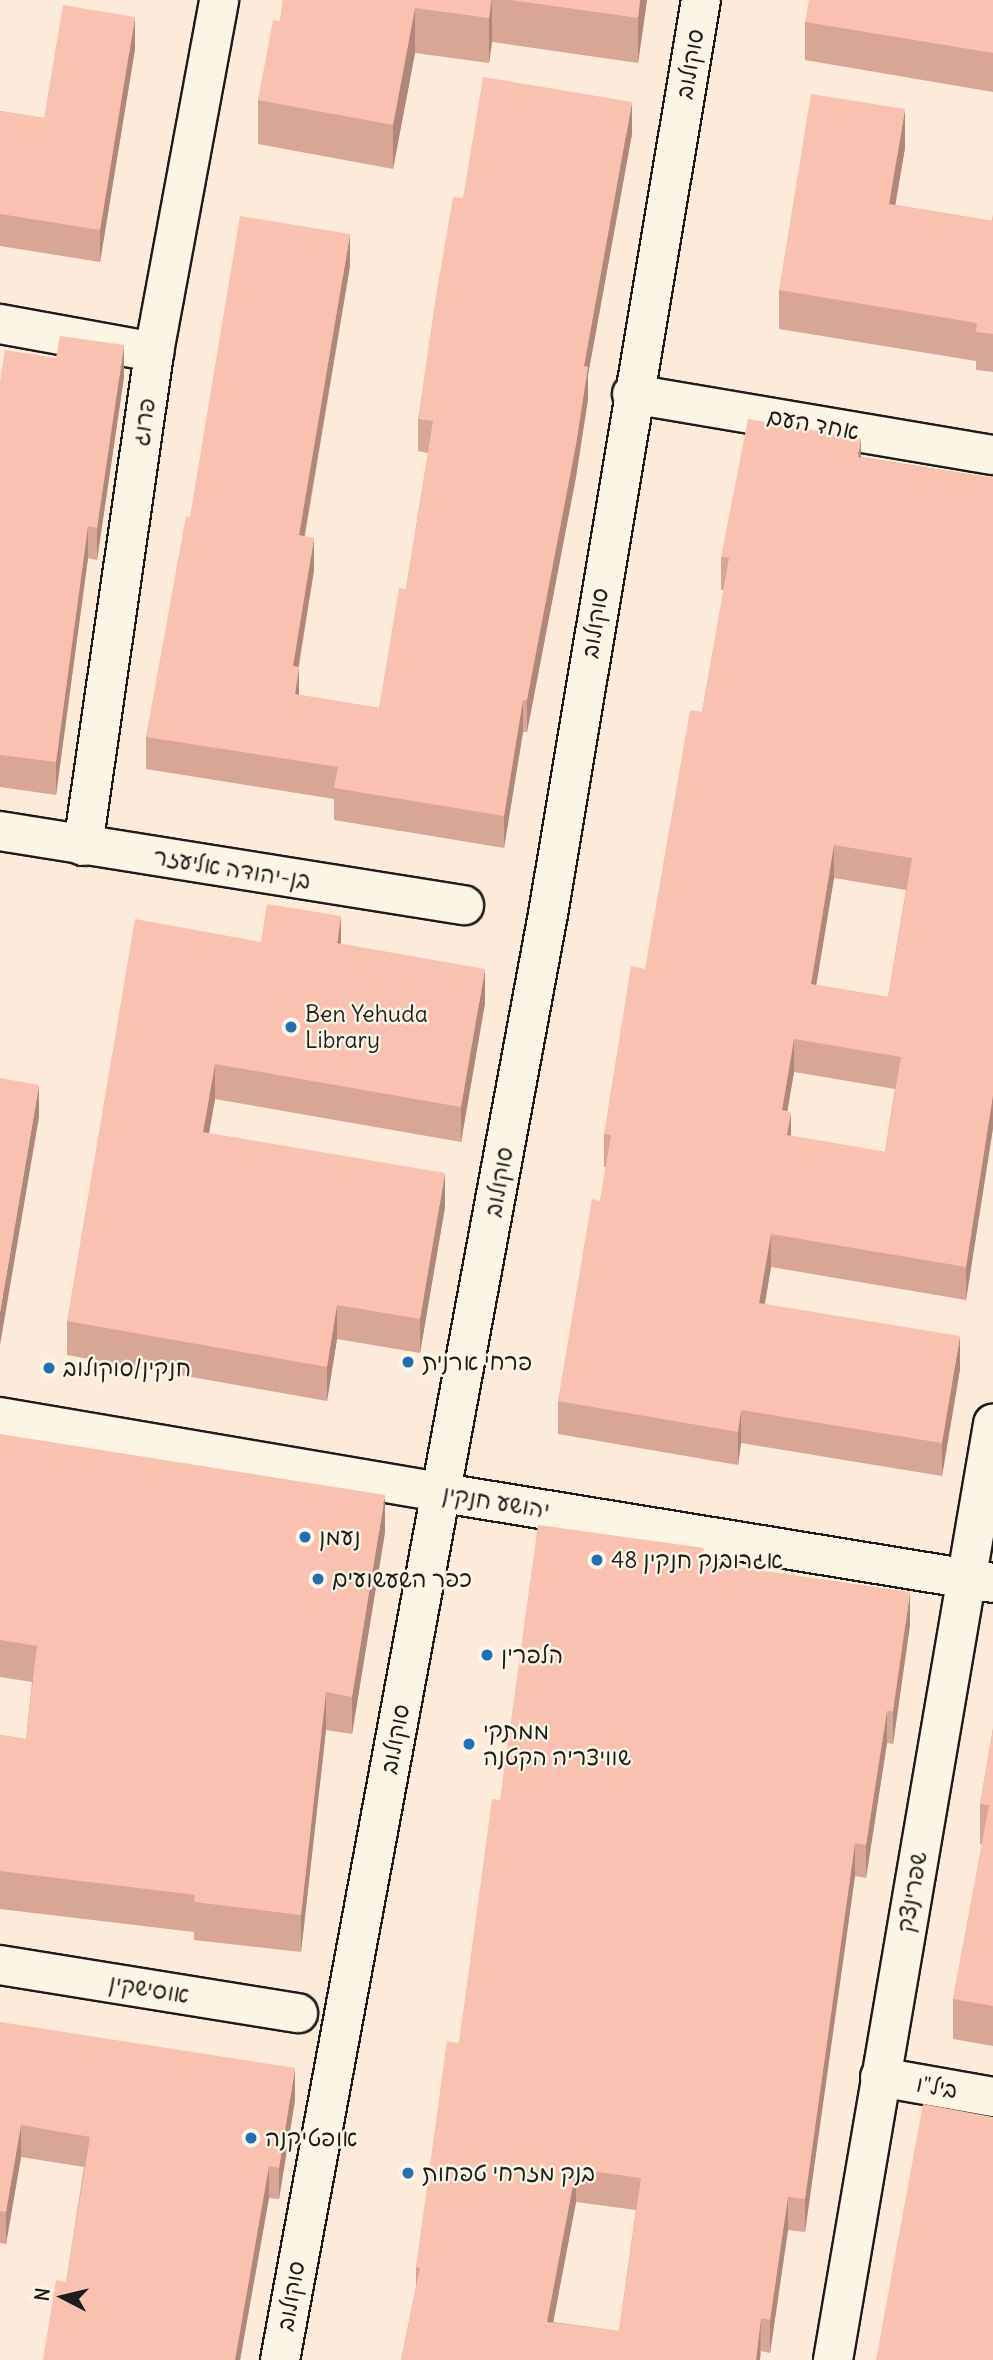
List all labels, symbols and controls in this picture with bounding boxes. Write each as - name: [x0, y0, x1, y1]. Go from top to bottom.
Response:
- street label: סוקולוב: [670, 27, 710, 101]
- street label: פרוג: [127, 396, 161, 448]
- street label: אחד העם: [765, 402, 861, 446]
- street label: סוקולוב: [576, 586, 614, 660]
- street label: בן-יהודה אליעזר: [152, 843, 312, 895]
- place label: Ben Yehuda Library: [305, 1000, 428, 1054]
- marker: Ben Yehuda Library: [283, 1019, 299, 1035]
- street label: סוקולוב: [479, 1145, 519, 1219]
- place label: פרחי ארנית: [422, 1348, 532, 1376]
- place label: חנקין/סוקולוב: [63, 1354, 191, 1382]
- marker: פרחי ארנית: [400, 1354, 416, 1370]
- marker: חנקין/סוקולוב: [41, 1360, 57, 1376]
- street label: יהושע חנקין: [441, 1480, 551, 1524]
- place label: נעמן: [319, 1523, 361, 1551]
- marker: נעמן: [297, 1529, 313, 1545]
- place label: אגרובנק חנקין 48: [611, 1546, 783, 1574]
- marker: אגרובנק חנקין 48: [589, 1552, 605, 1568]
- place label: כפר השעשועים: [332, 1565, 472, 1593]
- marker: כפר השעשועים: [310, 1571, 326, 1587]
- place label: הלפרין: [501, 1641, 563, 1669]
- marker: הלפרין: [479, 1647, 495, 1663]
- street label: סוקולוב: [375, 1702, 415, 1776]
- place label: ממתקי שוויצריה הקטנה: [483, 1717, 631, 1771]
- marker: ממתקי שוויצריה הקטנה: [461, 1736, 477, 1752]
- street label: שפרינצק: [891, 1849, 933, 1935]
- street label: אוסישקין: [107, 1969, 191, 2009]
- street label: ביל"ו: [914, 2070, 960, 2104]
- place label: אופטיקנה: [265, 2124, 357, 2152]
- marker: אופטיקנה: [243, 2130, 259, 2146]
- place label: בנק מזרחי טפחות: [422, 2159, 595, 2187]
- marker: בנק מזרחי טפחות: [400, 2165, 416, 2181]
- street label: סוקולוב: [271, 2259, 311, 2333]
- north arrow: [28, 2262, 98, 2332]
- text: N: [29, 2286, 55, 2302]

